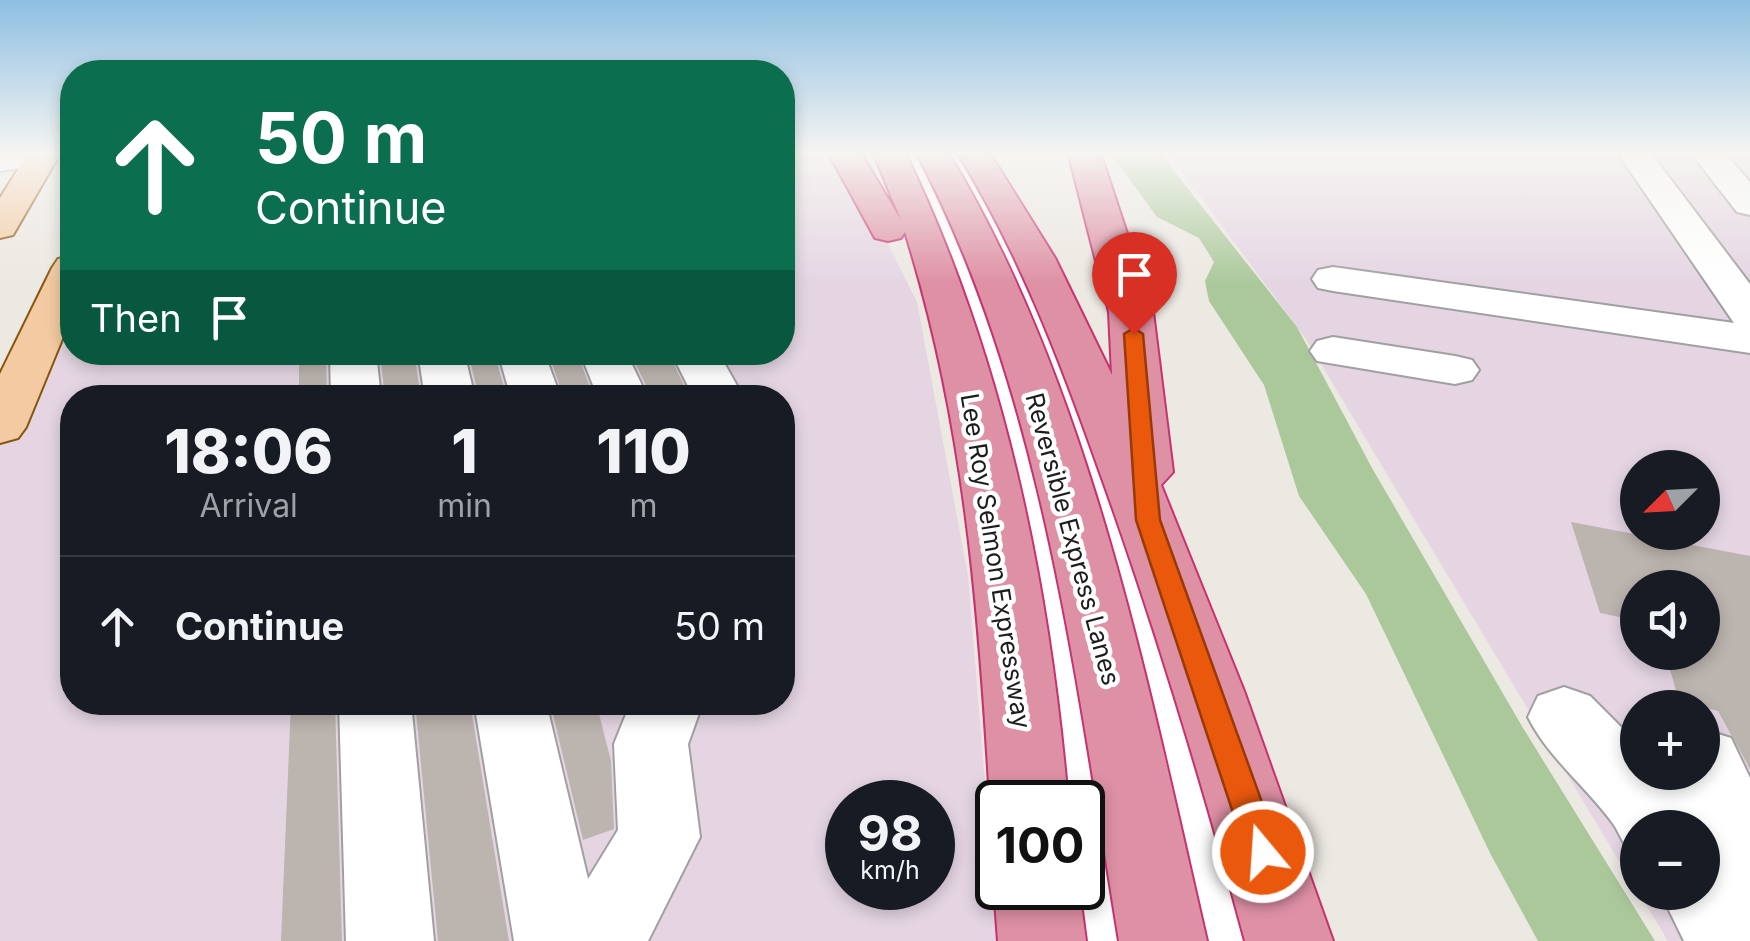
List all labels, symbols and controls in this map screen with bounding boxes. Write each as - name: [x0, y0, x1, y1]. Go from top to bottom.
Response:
- text: 50 m: [255, 95, 427, 180]
- icon: ahead: [90, 100, 220, 230]
- text: Continue: [255, 180, 447, 235]
- pin: [1092, 232, 1177, 335]
- icon: arrive: [1107, 247, 1162, 302]
- icon: arrive: [202, 290, 257, 345]
- text: Then: [90, 295, 182, 341]
- street label: Reversible Express Lanes: [1020, 390, 1126, 688]
- street label: Lee Roy Selmon Expressway: [955, 391, 1037, 731]
- text: 18:06: [164, 415, 333, 487]
- text: 1: [451, 415, 478, 487]
- text: 110: [596, 415, 691, 487]
- north arrow: [1620, 450, 1720, 550]
- map controls: [1620, 450, 1720, 910]
- text: Arrival: [199, 486, 298, 525]
- text: min: [437, 486, 492, 525]
- text: m: [629, 486, 657, 525]
- button: sound: [1620, 570, 1720, 670]
- icon: ahead: [90, 599, 145, 654]
- text: Continue: [175, 603, 344, 649]
- text: 50 m: [674, 603, 765, 649]
- button: +: [1620, 690, 1720, 790]
- speed limit sign: 100: [975, 780, 1105, 910]
- position arrow: [1211, 800, 1315, 904]
- text: 98: [857, 803, 923, 863]
- button: −: [1620, 810, 1720, 910]
- text: km/h: [860, 855, 920, 885]

